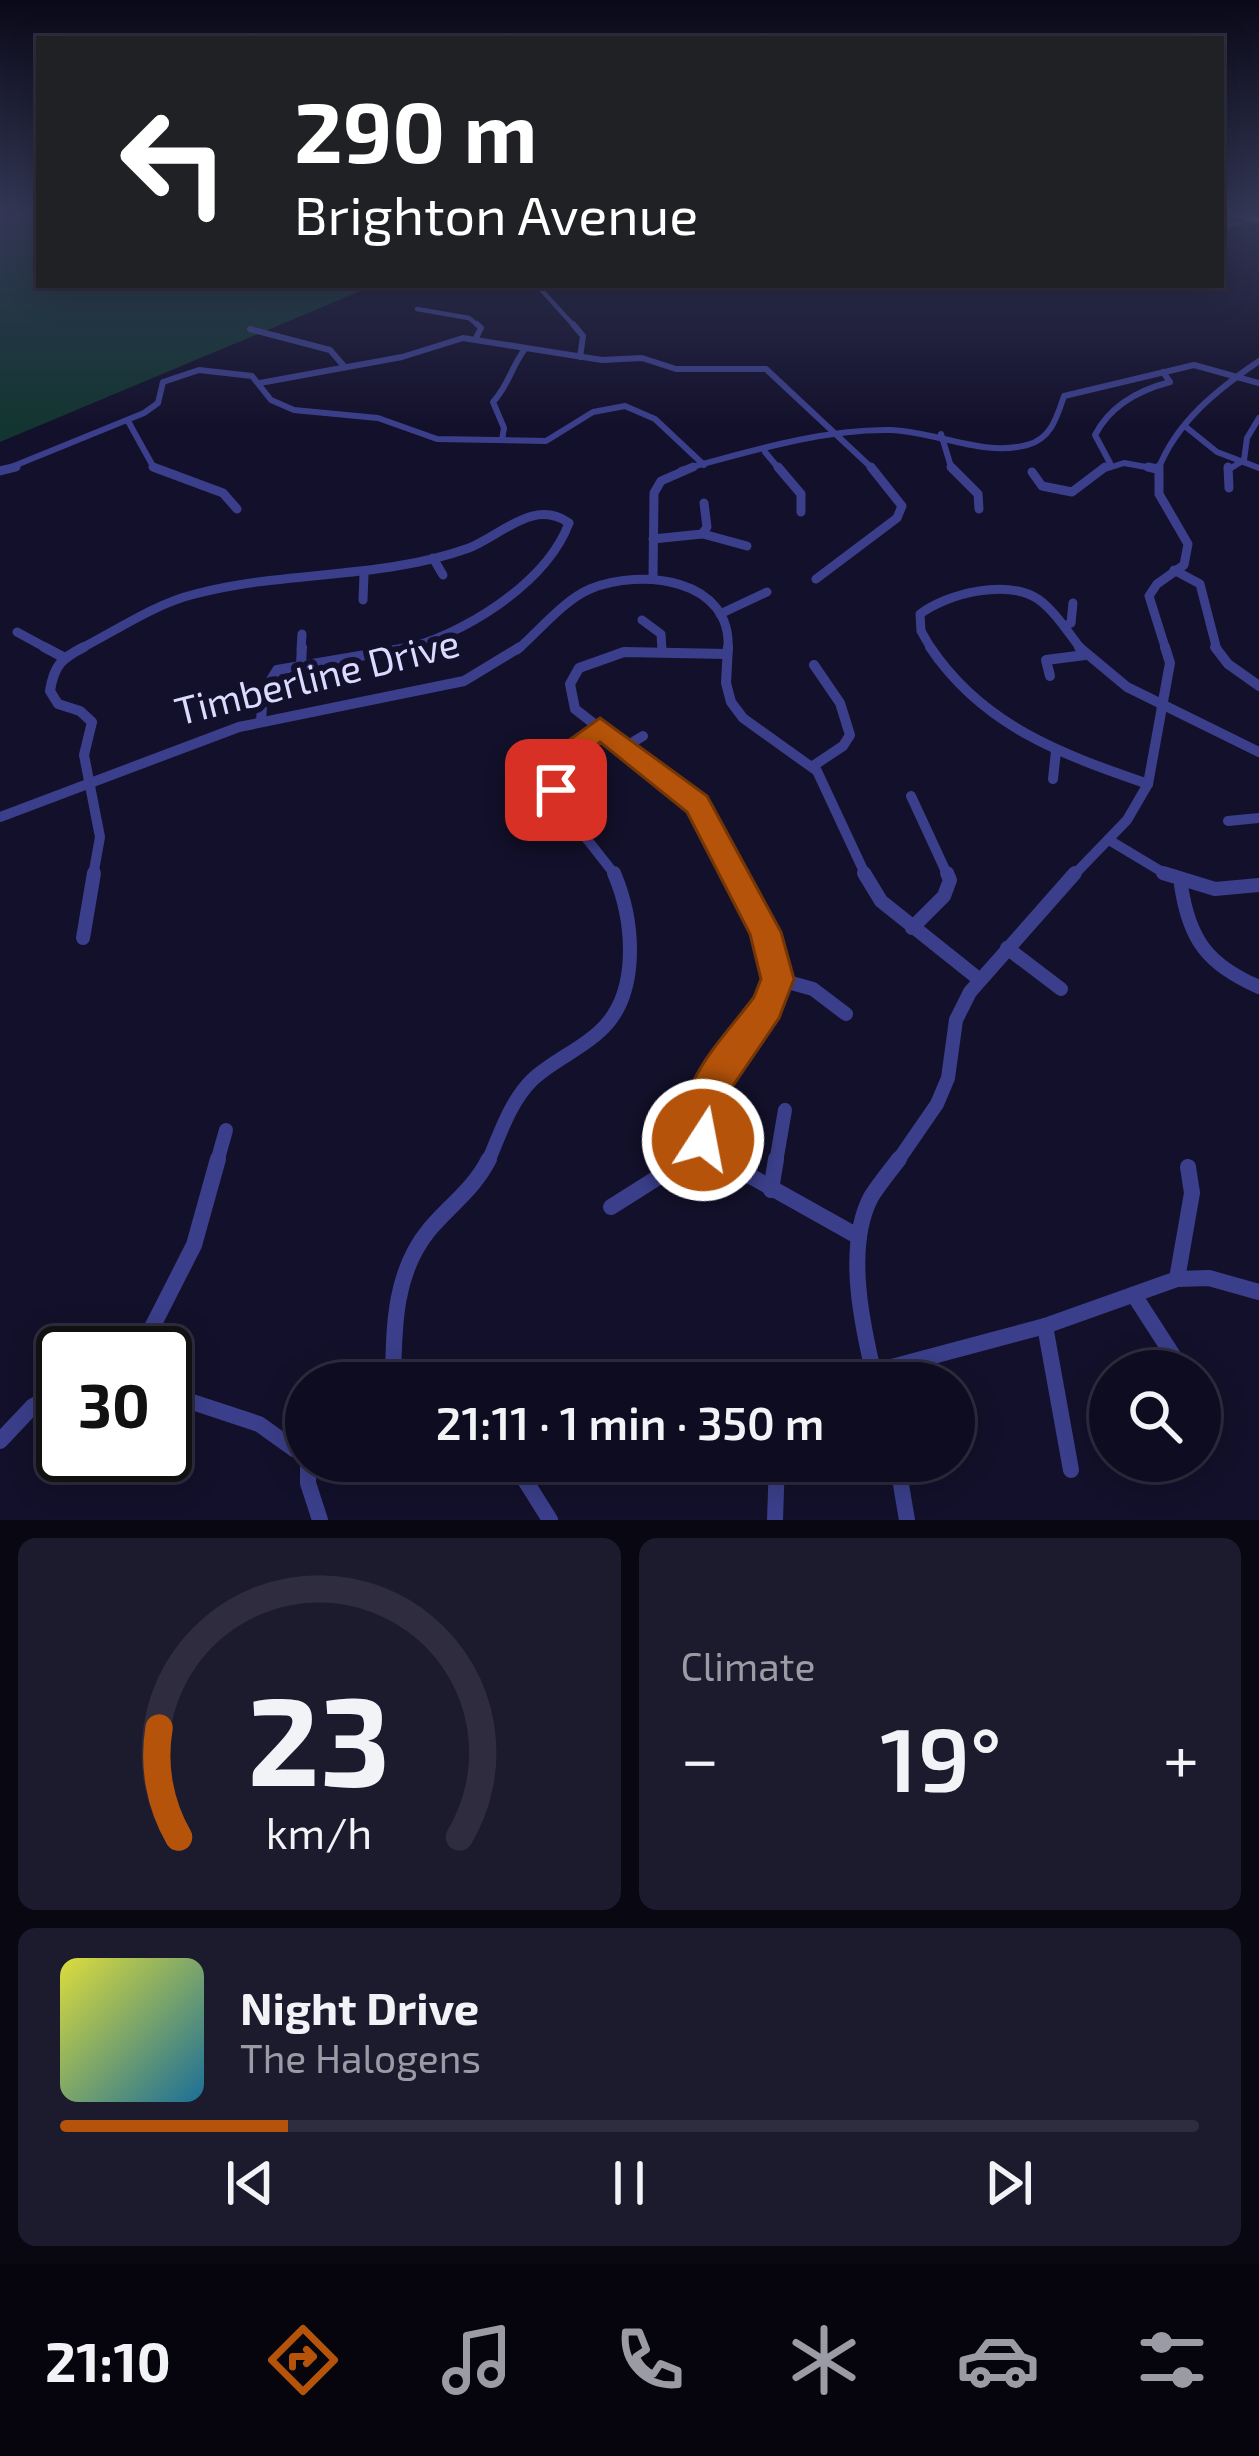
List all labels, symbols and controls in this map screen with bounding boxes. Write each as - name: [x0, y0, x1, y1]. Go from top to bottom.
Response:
- text: 290 m: [294, 79, 538, 180]
- icon: left: [96, 84, 252, 240]
- text: Brighton Avenue: [294, 181, 698, 246]
- street label: Timberline Drive: [170, 617, 464, 734]
- pin: [505, 739, 607, 841]
- icon: arrive: [523, 757, 589, 823]
- position arrow: [640, 1077, 766, 1203]
- speed limit sign: 30: [36, 1326, 192, 1482]
- map controls: [1089, 1350, 1221, 1482]
- button: search: [1089, 1350, 1221, 1482]
- text: 21:11 · 1 min · 350 m: [436, 1395, 824, 1449]
- text: Climate: [681, 1642, 815, 1689]
- text: 23: [248, 1661, 391, 1811]
- text: 19°: [880, 1702, 1002, 1810]
- text: −: [681, 1717, 719, 1796]
- text: +: [1163, 1717, 1199, 1796]
- text: km/h: [266, 1806, 372, 1858]
- text: Night Drive: [240, 1980, 479, 2034]
- text: The Halogens: [240, 2034, 481, 2081]
- icon: previous: [217, 2150, 283, 2216]
- icon: pause: [596, 2150, 662, 2216]
- icon: next: [976, 2150, 1042, 2216]
- icon: directions: [261, 2318, 345, 2402]
- icon: music: [435, 2318, 519, 2402]
- icon: phone: [608, 2318, 692, 2402]
- icon: climate: [782, 2318, 866, 2402]
- icon: car: [956, 2318, 1040, 2402]
- icon: filters: [1130, 2318, 1214, 2402]
- text: 21:10: [45, 2328, 171, 2393]

